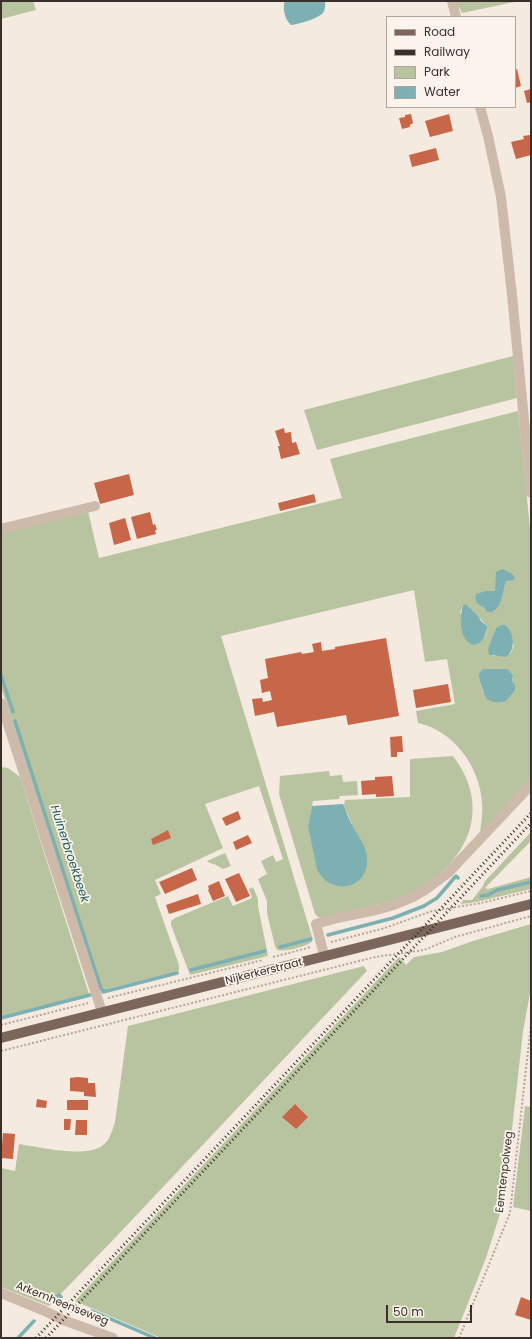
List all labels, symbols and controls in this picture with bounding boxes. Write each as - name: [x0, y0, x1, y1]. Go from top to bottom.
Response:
- legend: [386, 16, 516, 108]
- text: Road: [424, 23, 455, 40]
- text: Railway: [424, 43, 470, 60]
- text: Park: [424, 63, 450, 80]
- text: Water: [424, 83, 460, 100]
- water label: Huinerbroekbeek: [46, 803, 92, 905]
- street label: Nijkerkerstraat: [224, 956, 304, 988]
- street label: Eemtenpolweg: [493, 1130, 517, 1214]
- street label: Arkemheenseweg: [14, 1279, 110, 1329]
- scale bar: [388, 1297, 474, 1323]
- text: 50 m: [393, 1303, 424, 1320]

